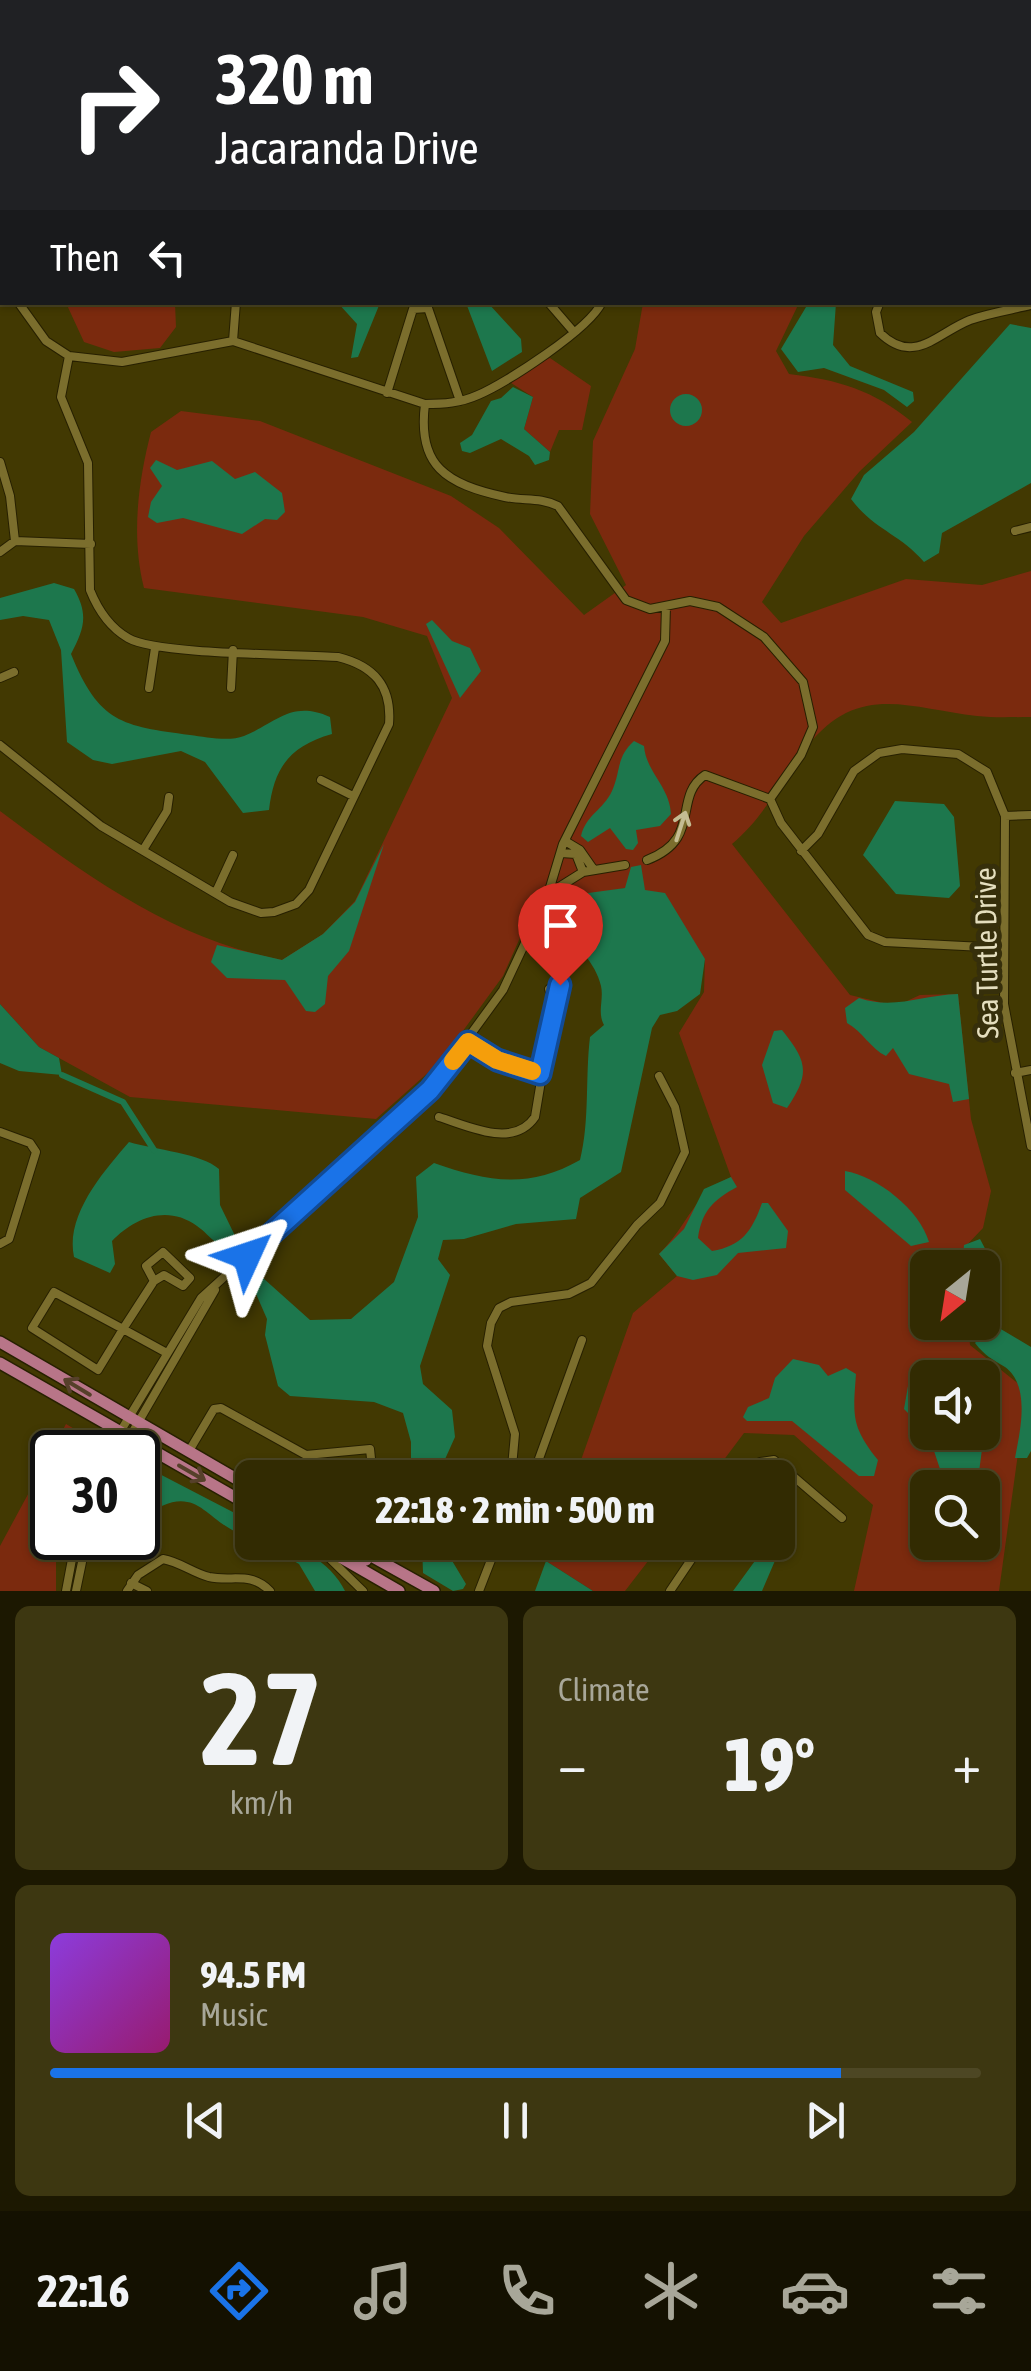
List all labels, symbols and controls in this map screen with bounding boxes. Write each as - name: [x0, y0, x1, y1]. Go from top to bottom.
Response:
- text: 320 m: [215, 39, 374, 119]
- icon: right: [50, 40, 180, 170]
- text: Jacaranda Drive: [215, 122, 479, 174]
- icon: left: [140, 230, 195, 285]
- text: Then: [50, 236, 120, 279]
- one-way arrow: [673, 811, 691, 842]
- street label: Sea Turtle Drive: [968, 867, 1004, 1039]
- pin: [518, 883, 603, 986]
- icon: arrive: [533, 898, 588, 953]
- position arrow: [195, 1204, 299, 1308]
- north arrow: [910, 1250, 1000, 1340]
- map controls: [910, 1250, 1000, 1560]
- button: sound: [910, 1360, 1000, 1450]
- one-way arrow: [63, 1377, 92, 1397]
- speed limit sign: 30: [30, 1430, 160, 1560]
- one-way arrow: [177, 1463, 206, 1483]
- button: search: [910, 1470, 1000, 1560]
- text: 22:18 · 2 min · 500 m: [375, 1488, 655, 1531]
- text: 27: [200, 1644, 323, 1793]
- text: Climate: [558, 1671, 650, 1708]
- text: 19°: [724, 1721, 815, 1807]
- text: −: [558, 1732, 587, 1795]
- text: +: [952, 1732, 981, 1795]
- text: km/h: [230, 1784, 293, 1821]
- text: 94.5 FM: [200, 1953, 306, 1996]
- text: Music: [200, 1996, 267, 2033]
- icon: previous: [178, 2093, 233, 2148]
- icon: pause: [488, 2093, 543, 2148]
- icon: next: [798, 2093, 853, 2148]
- icon: directions: [204, 2256, 274, 2326]
- icon: music: [348, 2256, 418, 2326]
- icon: phone: [492, 2256, 562, 2326]
- icon: climate: [636, 2256, 706, 2326]
- icon: car: [780, 2256, 850, 2326]
- icon: filters: [924, 2256, 994, 2326]
- text: 22:16: [37, 2265, 130, 2317]

